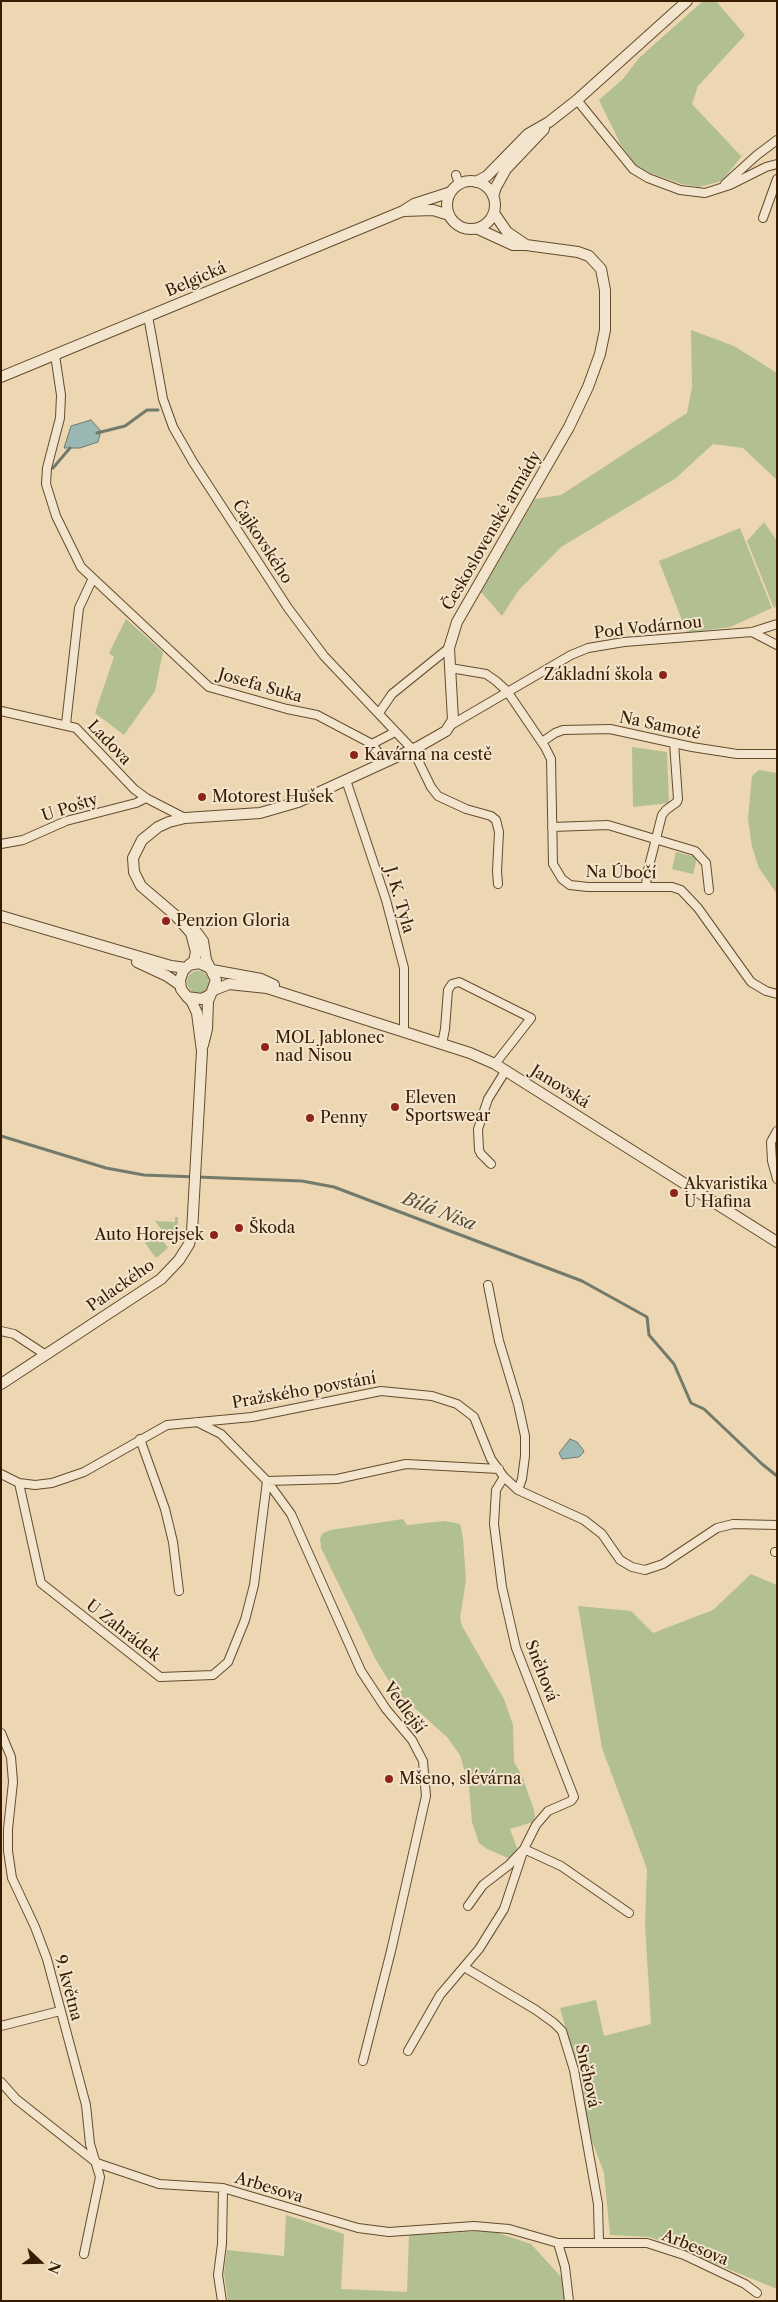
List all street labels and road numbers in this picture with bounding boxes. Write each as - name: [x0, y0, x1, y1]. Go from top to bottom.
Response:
- street label: Belgická: [163, 259, 229, 301]
- street label: Československé armády: [438, 448, 546, 614]
- street label: Čajkovského: [228, 497, 296, 587]
- street label: Pod Vodárnou: [593, 613, 703, 643]
- street label: Josefa Suka: [216, 665, 304, 707]
- street label: Na Samotě: [618, 708, 702, 744]
- street label: Ladova: [83, 717, 135, 769]
- street label: U Pošty: [39, 790, 101, 826]
- street label: Na Úbočí: [585, 863, 657, 883]
- street label: J. K. Tyla: [380, 864, 418, 936]
- street label: Janovská: [527, 1061, 593, 1113]
- street label: Palackého: [84, 1256, 158, 1316]
- street label: Pražského povstání: [230, 1369, 378, 1413]
- street label: U Zahrádek: [82, 1596, 164, 1666]
- street label: Sněhová: [520, 1637, 562, 1705]
- street label: Vedlejší: [379, 1679, 429, 1737]
- street label: 9. května: [50, 1953, 86, 2023]
- street label: Sněhová: [571, 2042, 603, 2110]
- street label: Arbesova: [233, 2169, 305, 2207]
- street label: Arbesova: [659, 2226, 731, 2270]

